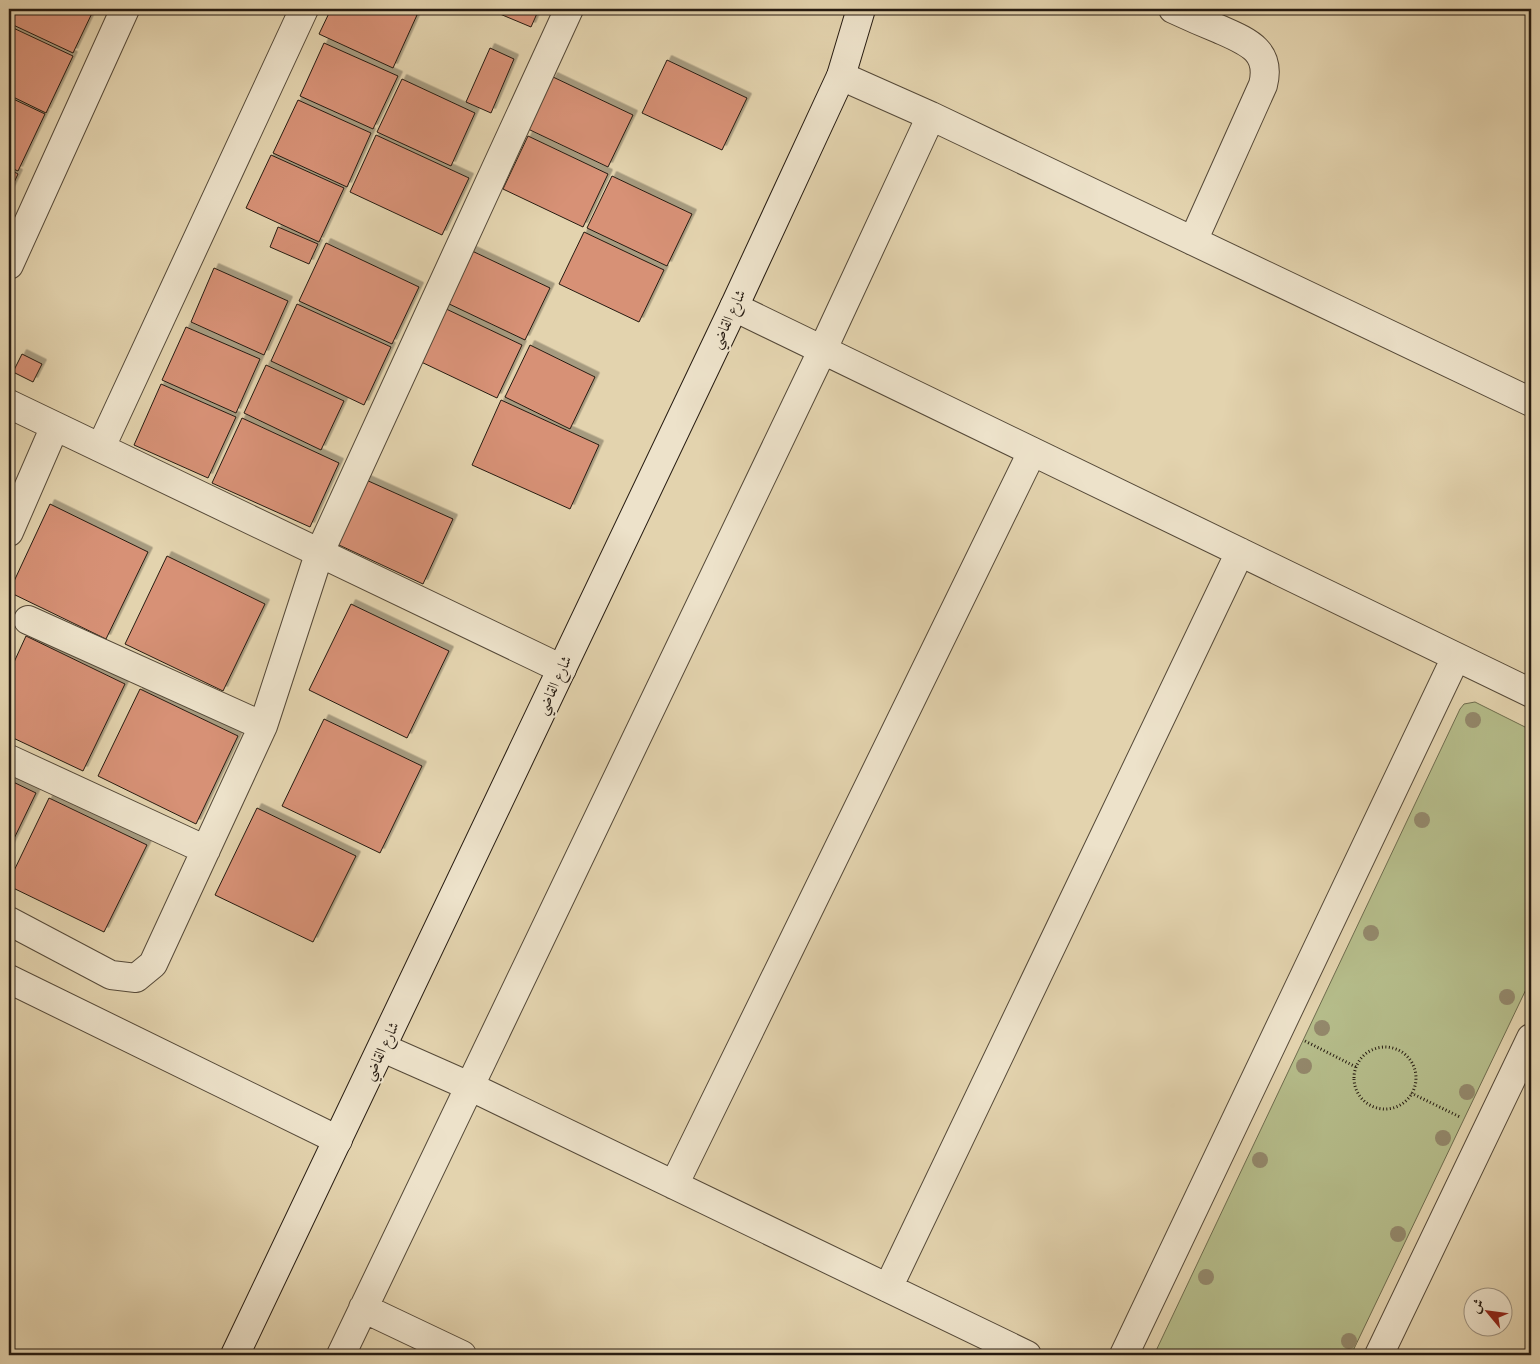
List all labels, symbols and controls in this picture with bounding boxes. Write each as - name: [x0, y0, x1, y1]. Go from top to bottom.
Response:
- street label: شارع القاضي: [706, 287, 754, 354]
- street label: شارع القاضي: [532, 653, 580, 720]
- street label: شارع القاضي: [359, 1019, 407, 1086]
- north arrow: [1462, 1286, 1512, 1336]
- text: ش: [1466, 1296, 1489, 1317]

